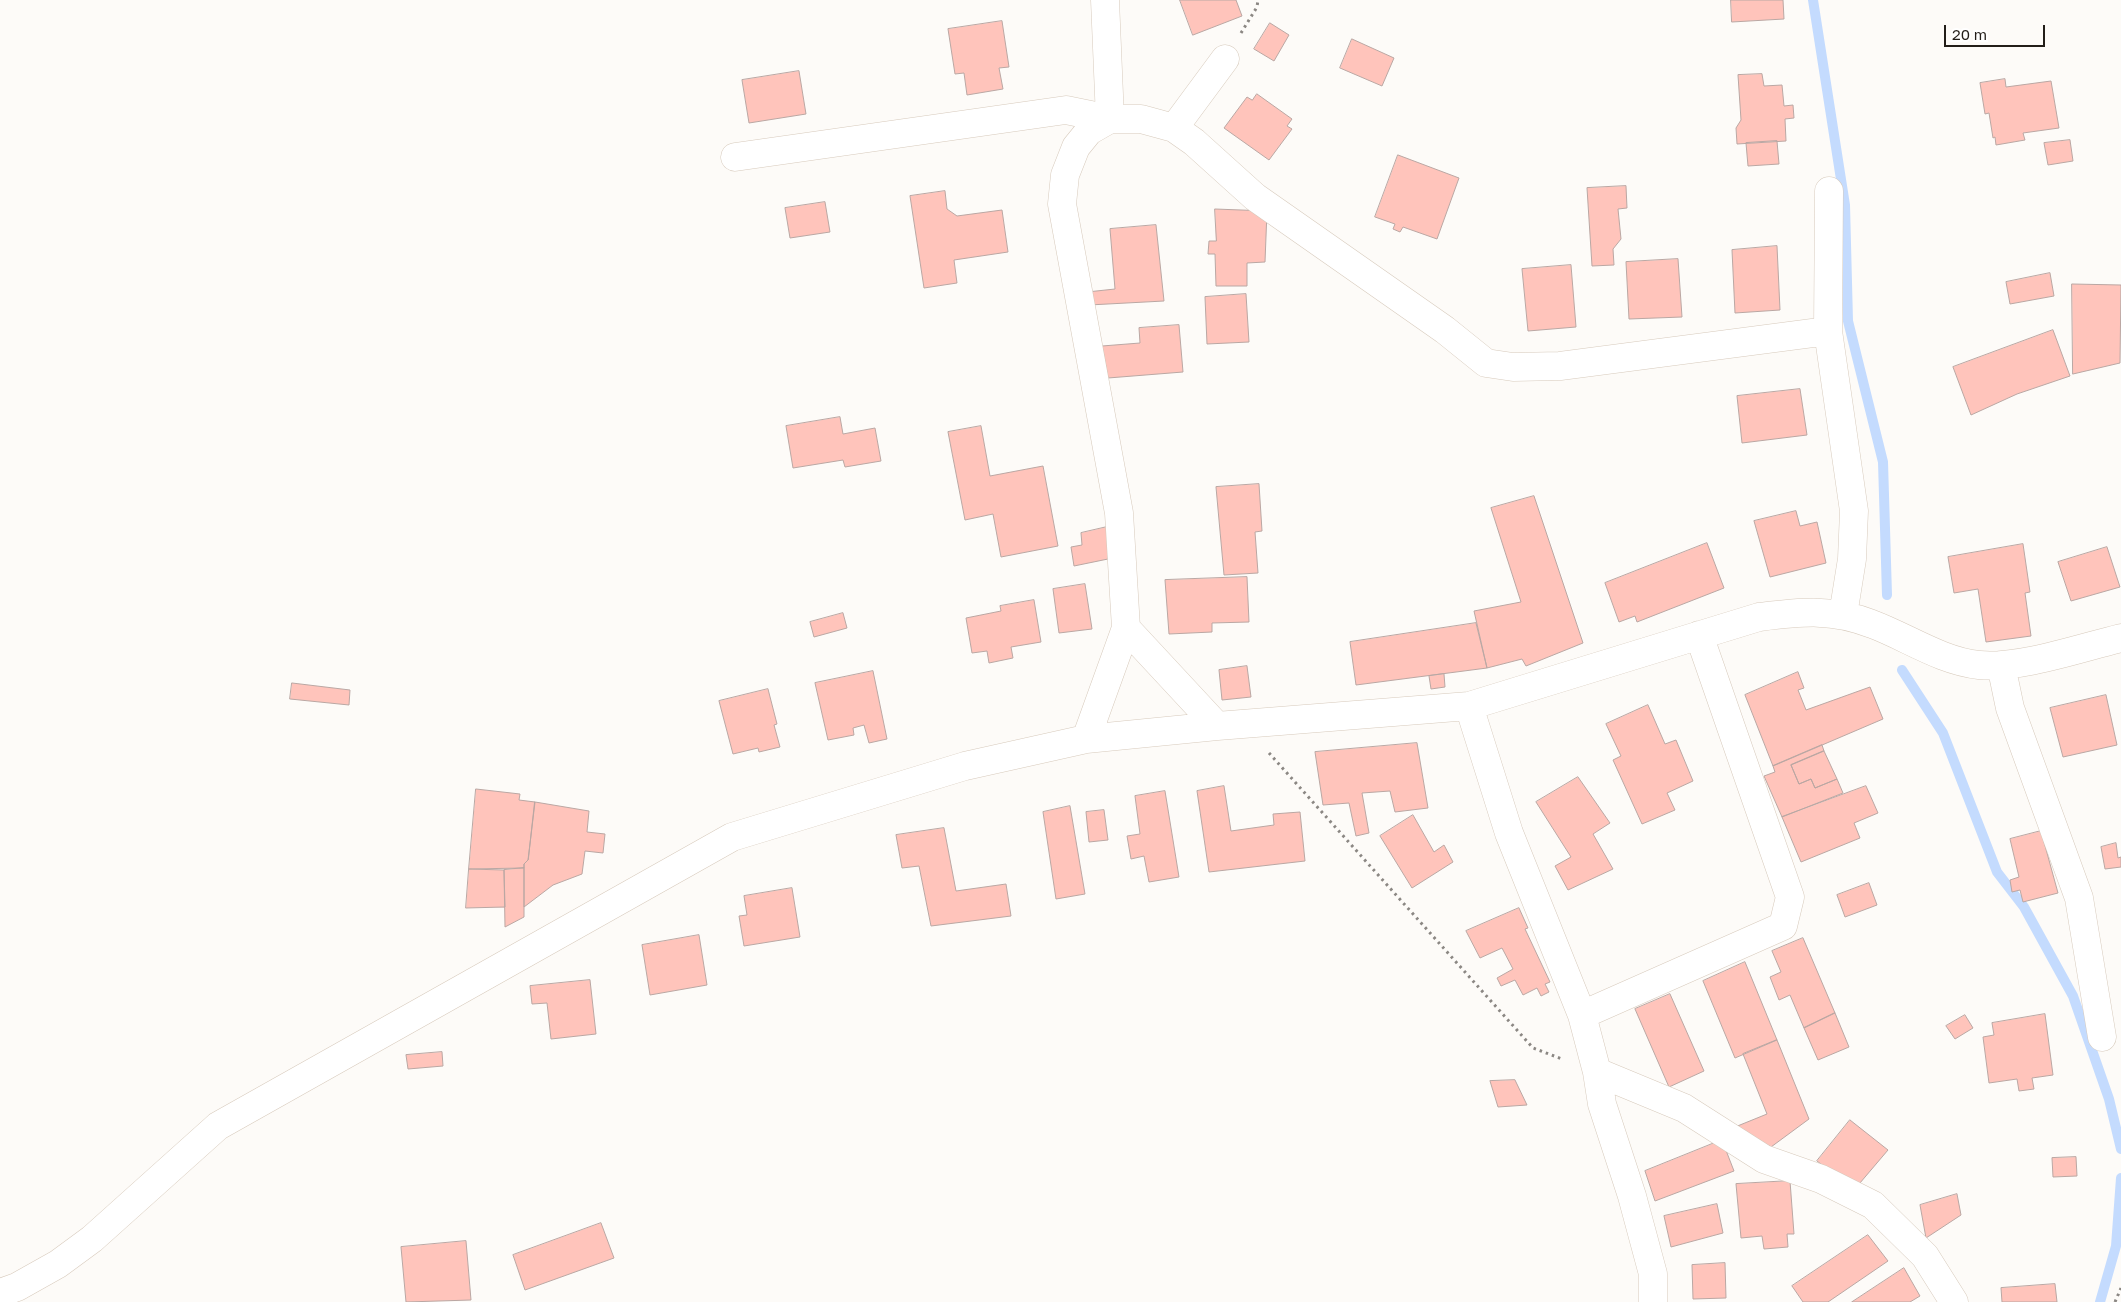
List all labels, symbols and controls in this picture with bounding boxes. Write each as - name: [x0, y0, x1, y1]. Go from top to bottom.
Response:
- scale bar: [1946, 15, 2047, 47]
- text: 20 m: [1952, 25, 1987, 43]

